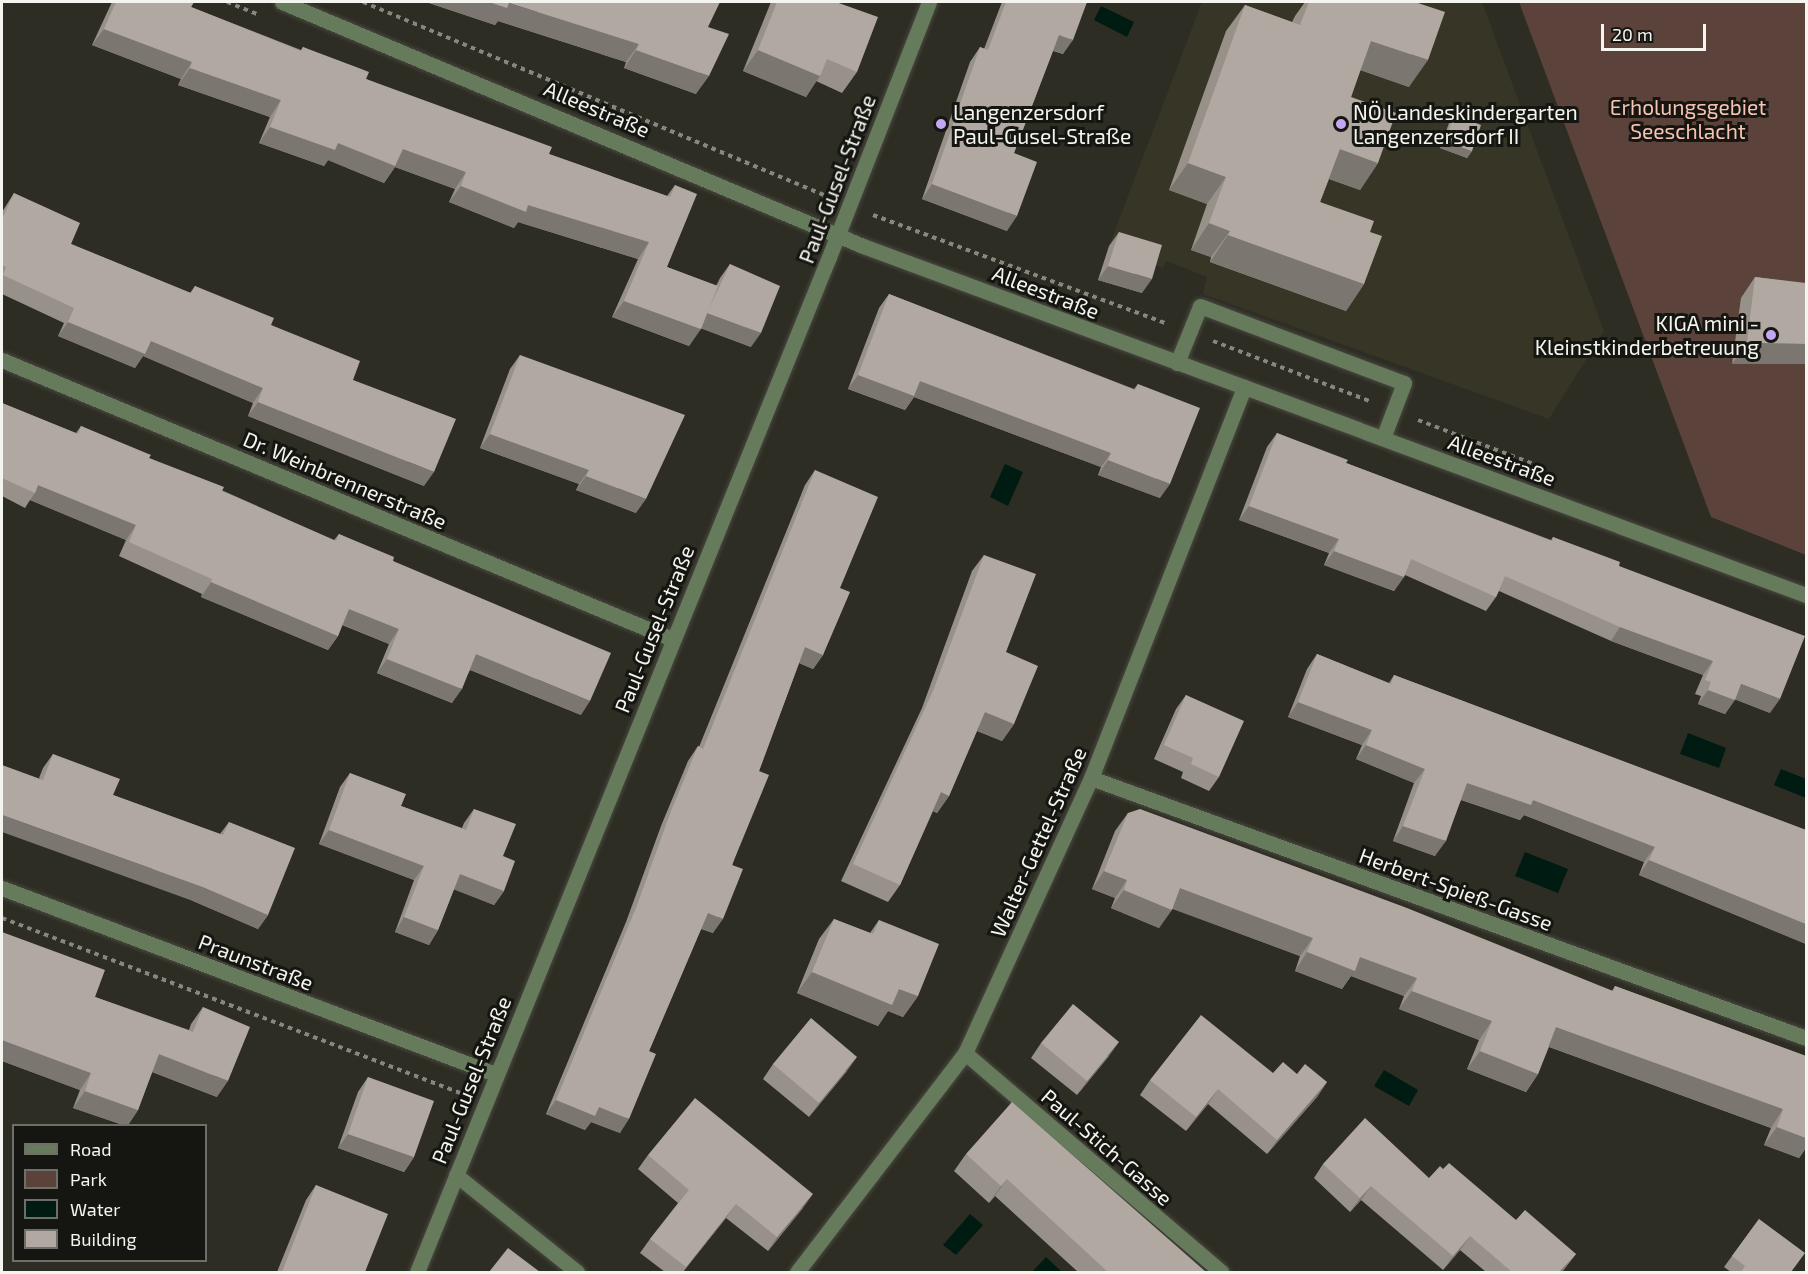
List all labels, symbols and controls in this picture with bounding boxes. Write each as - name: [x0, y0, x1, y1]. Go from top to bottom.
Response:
- scale bar: [1604, 12, 1709, 50]
- text: 20 m: [1612, 23, 1653, 45]
- street label: Alleestraße: [540, 75, 654, 143]
- street label: Paul-Gusel-Straße: [793, 91, 881, 267]
- park label: Erholungsgebiet Seeschlacht: [1610, 94, 1766, 144]
- place label: Langenzersdorf Paul-Gusel-Straße: [953, 99, 1131, 149]
- place label: NÖ Landeskindergarten Langenzersdorf II: [1353, 99, 1578, 149]
- marker: Langenzersdorf Paul-Gusel-Straße: [934, 117, 948, 131]
- marker: NÖ Landeskindergarten Langenzersdorf II: [1334, 117, 1348, 131]
- street label: Alleestraße: [989, 260, 1103, 324]
- place label: KIGA mini - Kleinstkinderbetreuung: [1535, 310, 1759, 360]
- marker: KIGA mini - Kleinstkinderbetreuung: [1764, 328, 1778, 342]
- street label: Dr. Weinbrennerstraße: [240, 426, 450, 534]
- street label: Alleestraße: [1445, 429, 1559, 491]
- street label: Paul-Gusel-Straße: [609, 542, 699, 716]
- street label: Walter-Gettel-Straße: [985, 743, 1091, 941]
- street label: Herbert-Spieß-Gasse: [1356, 842, 1556, 936]
- street label: Praunstraße: [195, 929, 317, 995]
- street label: Paul-Gusel-Straße: [426, 993, 516, 1167]
- street label: Paul-Stich-Gasse: [1037, 1083, 1177, 1211]
- legend: [12, 1124, 207, 1262]
- text: Road: [70, 1138, 111, 1160]
- text: Park: [70, 1168, 107, 1190]
- text: Water: [70, 1198, 120, 1220]
- text: Building: [70, 1228, 137, 1250]

